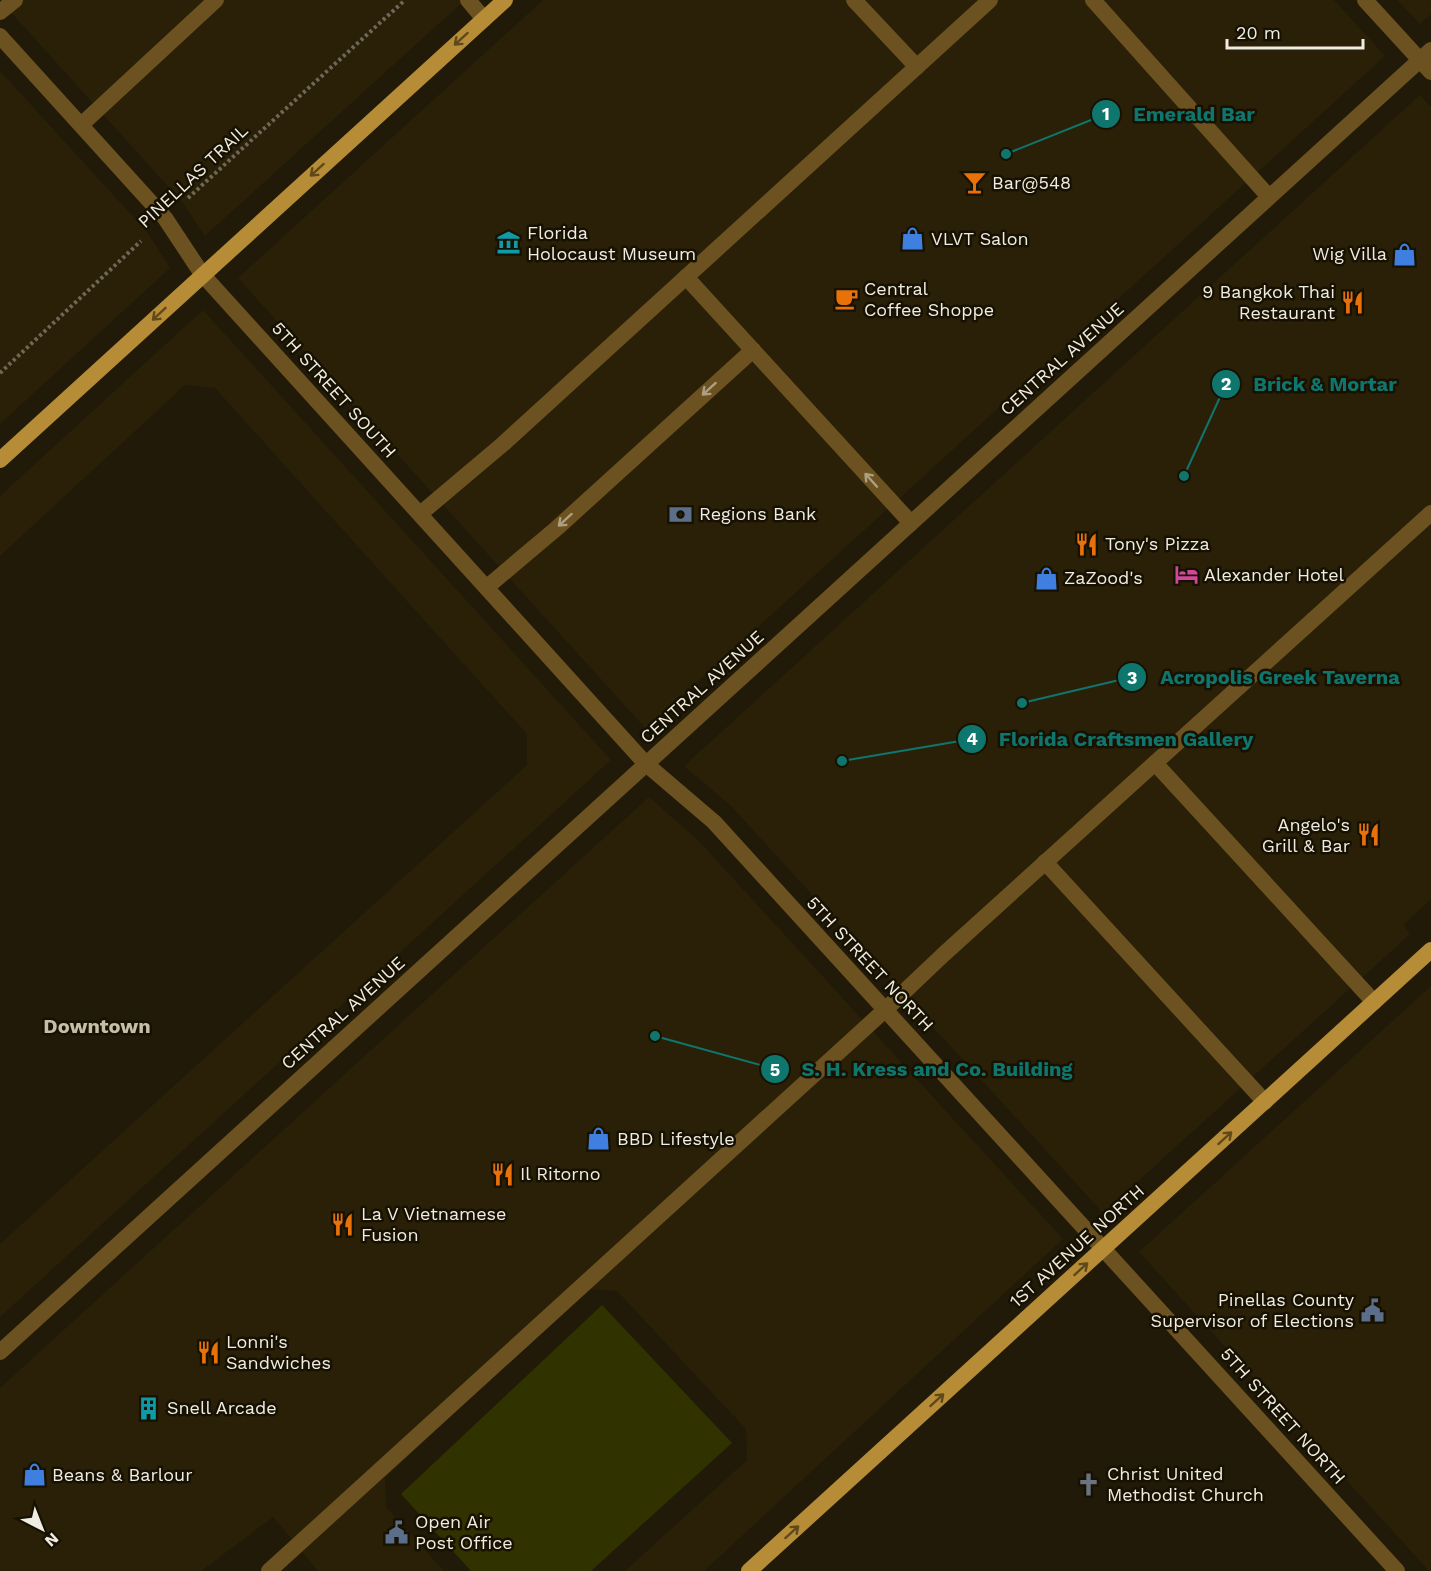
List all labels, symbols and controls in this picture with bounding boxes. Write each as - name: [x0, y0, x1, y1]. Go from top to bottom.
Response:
- scale bar: [1227, 12, 1364, 50]
- text: 20 m: [1236, 22, 1281, 43]
- one-way arrow: [454, 32, 469, 47]
- callout: Emerald Bar: [1091, 95, 1267, 133]
- text: Emerald Bar: [1133, 102, 1255, 126]
- text: 1: [1102, 103, 1110, 124]
- street label: PINELLAS TRAIL: [133, 119, 252, 232]
- one-way arrow: [310, 163, 325, 177]
- bar icon: Bar@548: [961, 170, 987, 196]
- place label: Bar@548: [992, 172, 1071, 193]
- place label: Florida Holocaust Museum: [527, 222, 696, 264]
- shop icon: VLVT Salon: [900, 226, 926, 252]
- place label: VLVT Salon: [931, 228, 1029, 249]
- museum icon: Florida Holocaust Museum: [496, 230, 522, 256]
- shop icon: Wig Villa: [1392, 241, 1418, 267]
- place label: Wig Villa: [1312, 243, 1387, 264]
- place label: Central Coffee Shoppe: [864, 278, 994, 320]
- place label: 9 Bangkok Thai Restaurant: [1202, 281, 1335, 323]
- cafe icon: Central Coffee Shoppe: [833, 286, 859, 312]
- restaurant icon: 9 Bangkok Thai Restaurant: [1340, 289, 1366, 315]
- street label: CENTRAL AVENUE: [996, 298, 1128, 420]
- one-way arrow: [152, 307, 167, 321]
- street label: 5TH STREET SOUTH: [268, 317, 401, 462]
- callout: Brick & Mortar: [1211, 365, 1409, 403]
- text: Brick & Mortar: [1253, 372, 1397, 396]
- text: 2: [1221, 373, 1231, 394]
- one-way arrow: [702, 382, 717, 396]
- one-way arrow: [864, 473, 878, 488]
- bank icon: Regions Bank: [668, 501, 694, 527]
- place label: Regions Bank: [699, 503, 816, 524]
- one-way arrow: [558, 513, 573, 527]
- restaurant icon: Tony's Pizza: [1074, 531, 1100, 557]
- place label: Tony's Pizza: [1105, 533, 1210, 554]
- hotel icon: Alexander Hotel: [1173, 562, 1199, 588]
- place label: Alexander Hotel: [1204, 564, 1345, 585]
- shop icon: ZaZood's: [1033, 565, 1059, 591]
- place label: ZaZood's: [1064, 567, 1143, 588]
- street label: CENTRAL AVENUE: [636, 626, 768, 748]
- callout: Acropolis Greek Taverna: [1117, 658, 1412, 696]
- text: Acropolis Greek Taverna: [1160, 665, 1400, 689]
- text: 3: [1127, 667, 1137, 688]
- callout: Florida Craftsmen Gallery: [957, 720, 1266, 758]
- text: Florida Craftsmen Gallery: [999, 727, 1254, 751]
- text: 4: [966, 728, 978, 749]
- place label: Angelo's Grill & Bar: [1262, 814, 1350, 856]
- restaurant icon: Angelo's Grill & Bar: [1355, 822, 1381, 848]
- street label: 5TH STREET NORTH: [803, 892, 938, 1035]
- street label: CENTRAL AVENUE: [277, 952, 409, 1074]
- district label: Downtown: [43, 1014, 151, 1038]
- callout: S. H. Kress and Co. Building: [760, 1050, 1085, 1088]
- text: S. H. Kress and Co. Building: [801, 1057, 1073, 1081]
- text: 5: [770, 1059, 780, 1080]
- shop icon: BBD Lifestyle: [586, 1126, 612, 1152]
- place label: BBD Lifestyle: [617, 1128, 735, 1149]
- one-way arrow: [1217, 1131, 1232, 1145]
- restaurant icon: Il Ritorno: [489, 1161, 515, 1187]
- place label: Il Ritorno: [520, 1163, 601, 1184]
- street label: 1ST AVENUE NORTH: [1005, 1180, 1148, 1312]
- place label: La V Vietnamese Fusion: [361, 1203, 507, 1245]
- restaurant icon: La V Vietnamese Fusion: [330, 1211, 356, 1237]
- one-way arrow: [1073, 1262, 1088, 1276]
- place label: Pinellas County Supervisor of Elections: [1151, 1289, 1355, 1331]
- public building icon: Pinellas County Supervisor of Elections: [1359, 1297, 1385, 1323]
- place label: Lonni's Sandwiches: [226, 1331, 331, 1373]
- restaurant icon: Lonni's Sandwiches: [195, 1339, 221, 1365]
- street label: 5TH STREET NORTH: [1217, 1343, 1350, 1488]
- one-way arrow: [929, 1393, 944, 1407]
- building icon: Snell Arcade: [136, 1395, 162, 1421]
- place label: Snell Arcade: [167, 1397, 277, 1418]
- shop icon: Beans & Barlour: [21, 1462, 47, 1488]
- place label: Christ United Methodist Church: [1107, 1463, 1264, 1505]
- place label: Beans & Barlour: [52, 1464, 193, 1485]
- church icon: Christ United Methodist Church: [1076, 1471, 1102, 1497]
- north arrow: [12, 1499, 72, 1559]
- place label: Open Air Post Office: [415, 1511, 513, 1553]
- public building icon: Open Air Post Office: [384, 1519, 410, 1545]
- one-way arrow: [785, 1525, 800, 1539]
- text: N: [41, 1529, 62, 1551]

